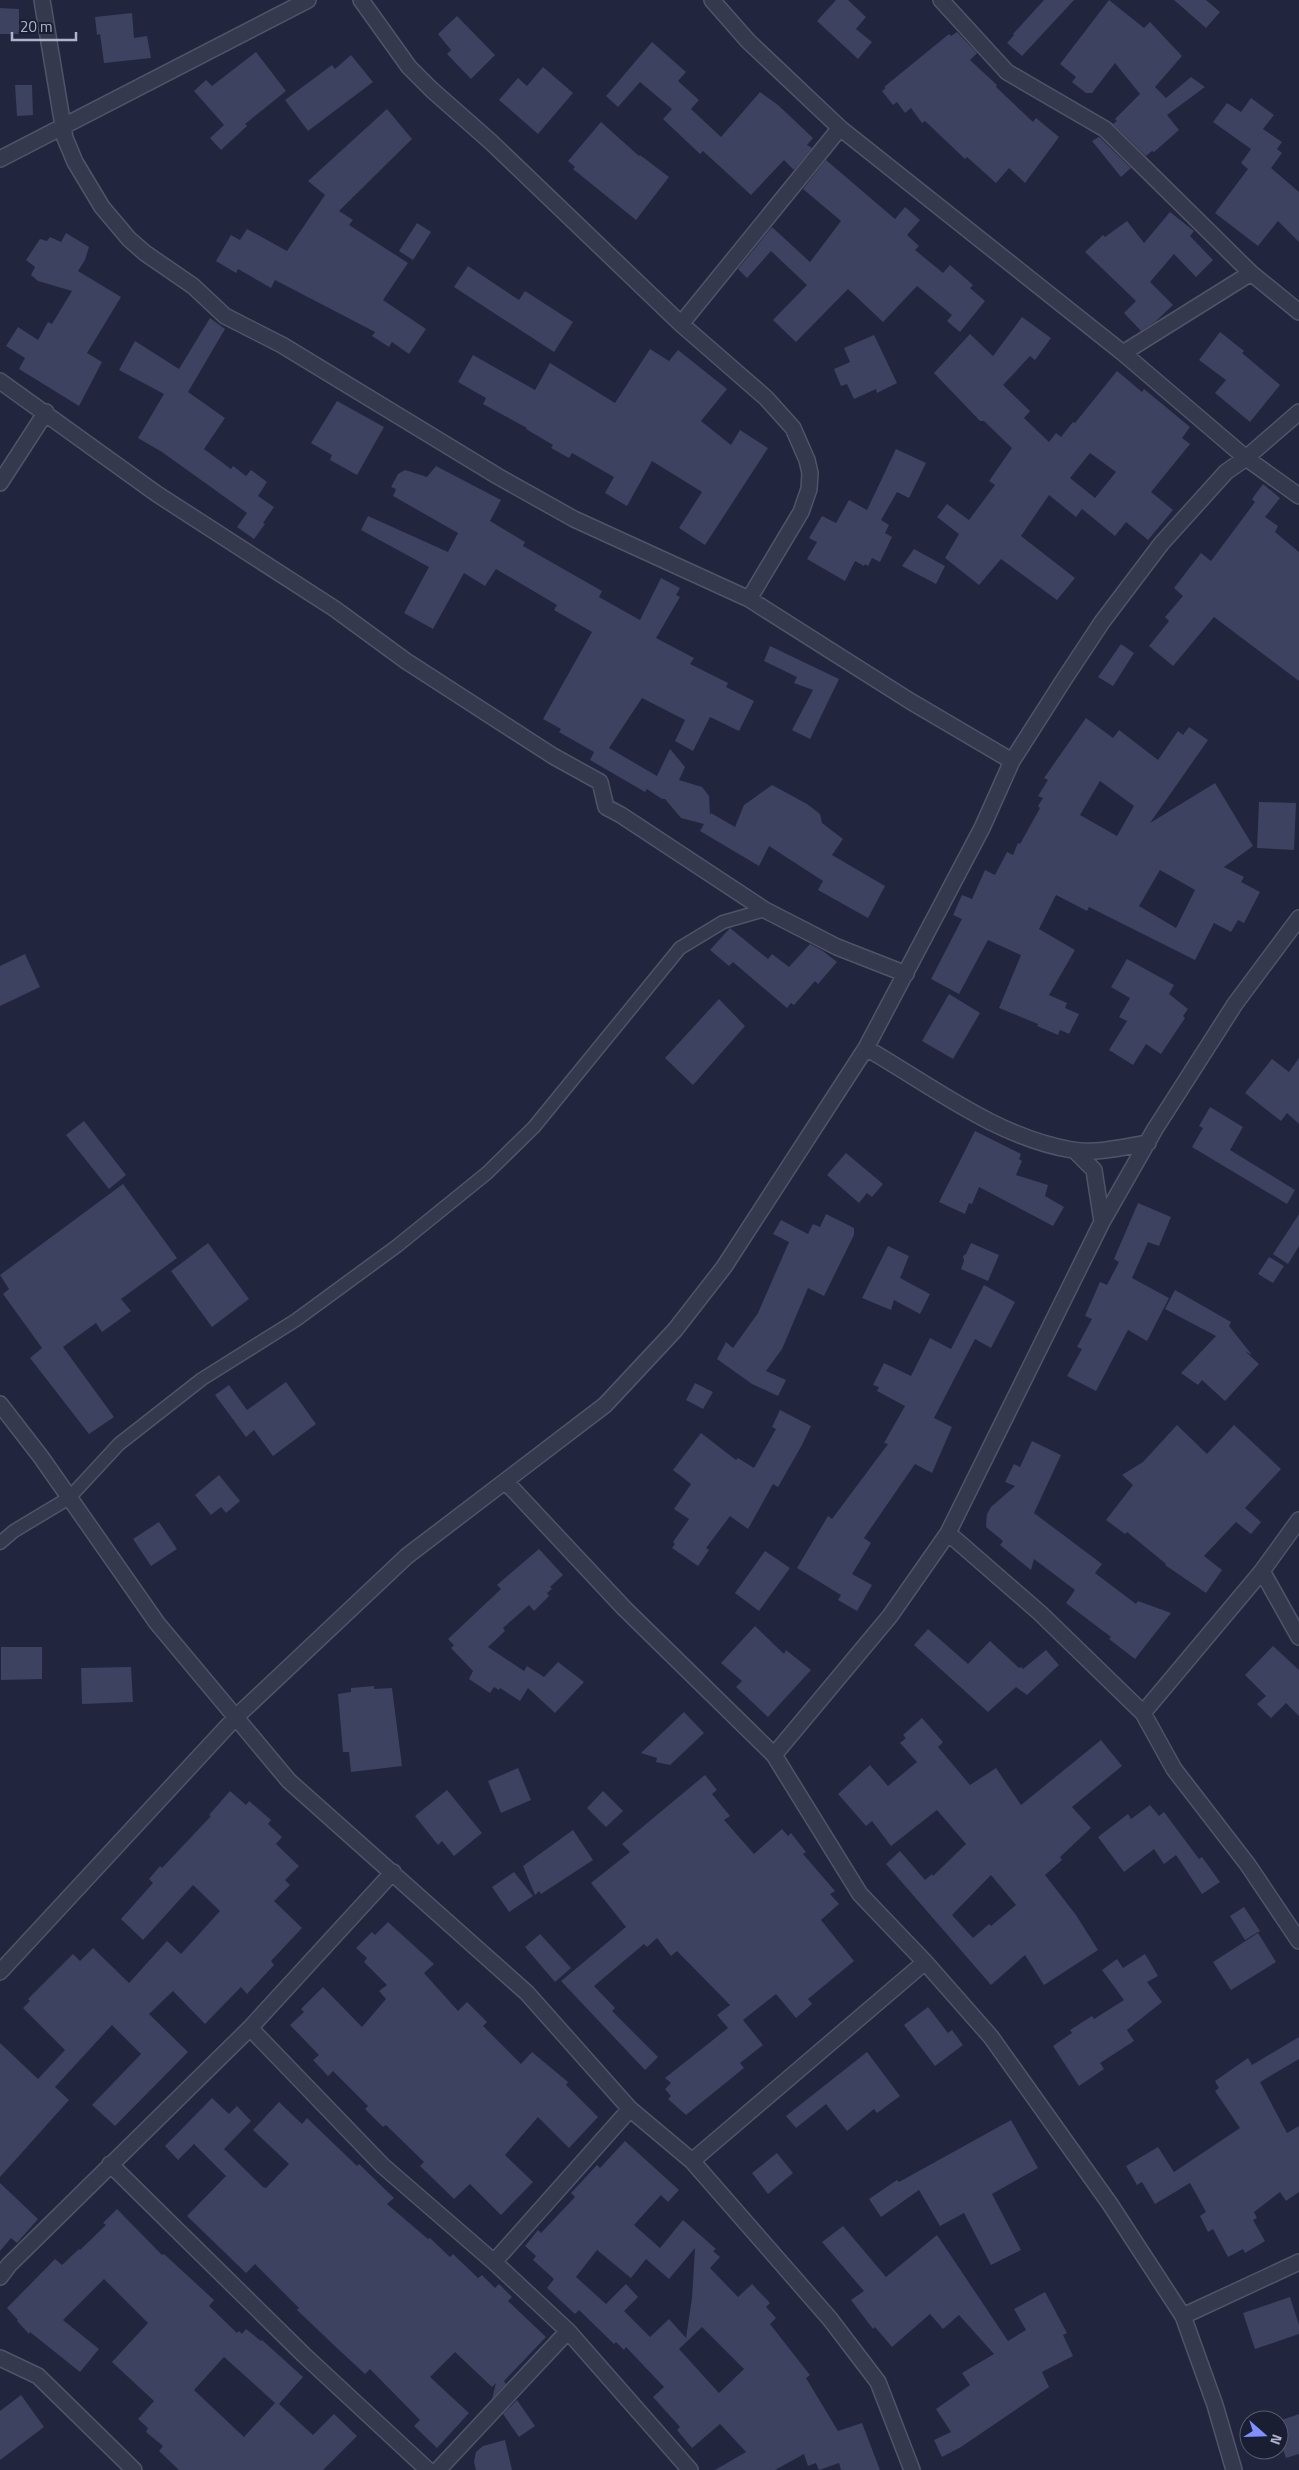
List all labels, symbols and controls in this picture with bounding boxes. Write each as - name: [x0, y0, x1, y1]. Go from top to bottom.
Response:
- scale bar: [12, 10, 76, 42]
- text: 20 m: [20, 15, 53, 38]
- north arrow: [1239, 2410, 1289, 2460]
- text: N: [1265, 2431, 1288, 2448]

